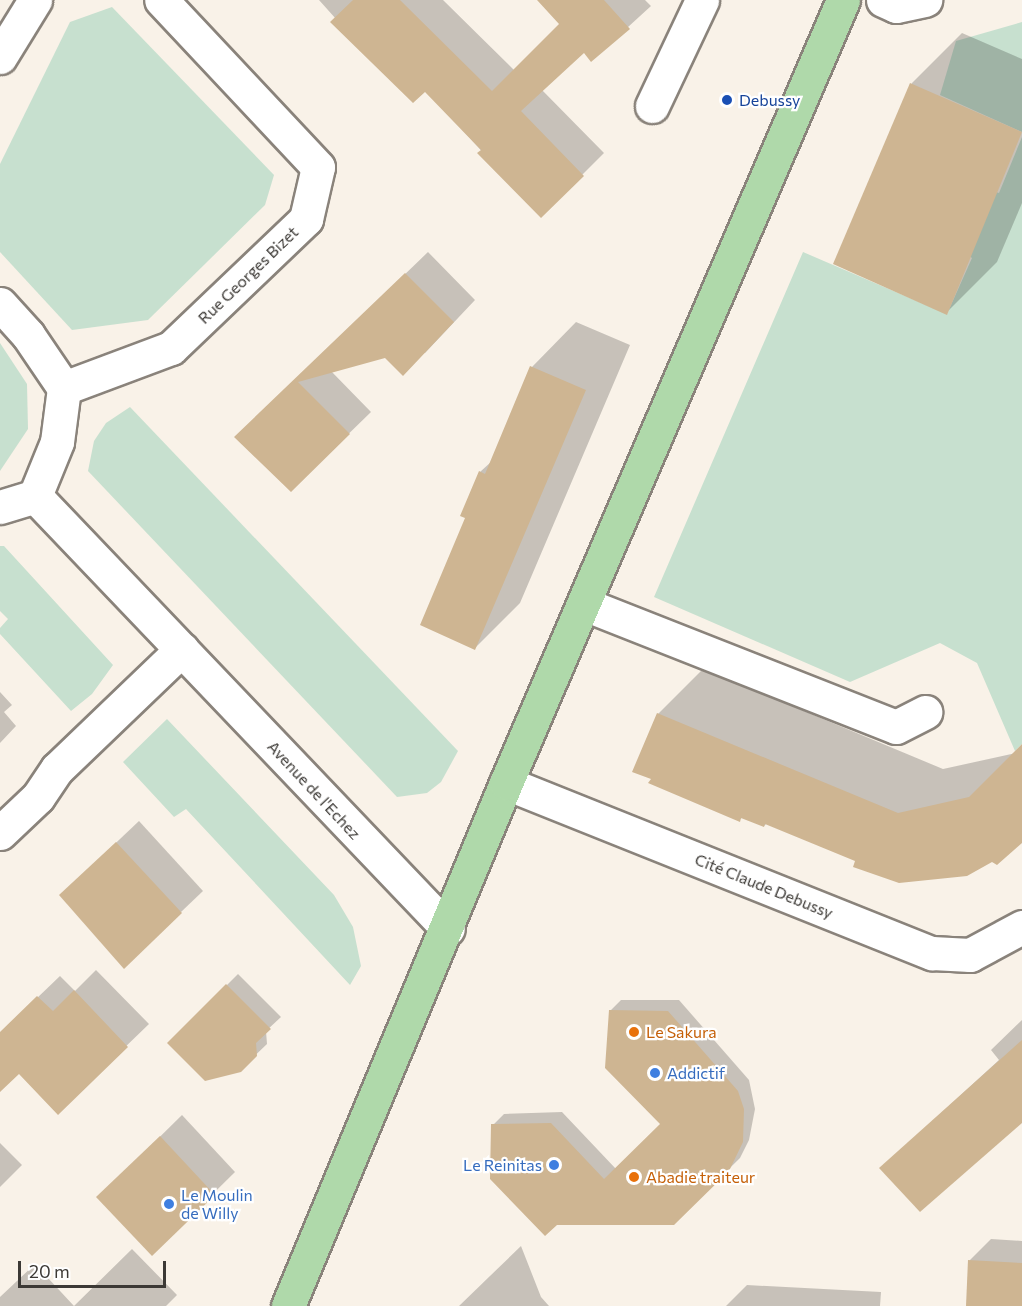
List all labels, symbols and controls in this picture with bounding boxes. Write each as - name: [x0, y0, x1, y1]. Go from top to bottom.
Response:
- place label: Debussy: [739, 90, 800, 110]
- marker: Debussy: [720, 93, 734, 107]
- street label: Rue Georges Bizet: [194, 222, 302, 328]
- street label: Avenue de l'Echez: [264, 737, 364, 843]
- street label: Cité Claude Debussy: [692, 849, 836, 923]
- place label: Le Sakura: [646, 1022, 717, 1042]
- marker: Le Sakura: [627, 1025, 641, 1039]
- place label: Addictif: [667, 1063, 725, 1083]
- marker: Addictif: [648, 1066, 662, 1080]
- place label: Le Reinitas: [463, 1155, 542, 1175]
- marker: Le Reinitas: [547, 1158, 561, 1172]
- place label: Abadie traiteur: [646, 1167, 755, 1187]
- marker: Abadie traiteur: [627, 1170, 641, 1184]
- place label: Le Moulin de Willy: [181, 1185, 253, 1223]
- marker: Le Moulin de Willy: [162, 1197, 176, 1211]
- scale bar: [21, 1249, 170, 1287]
- text: 20 m: [29, 1260, 70, 1282]

